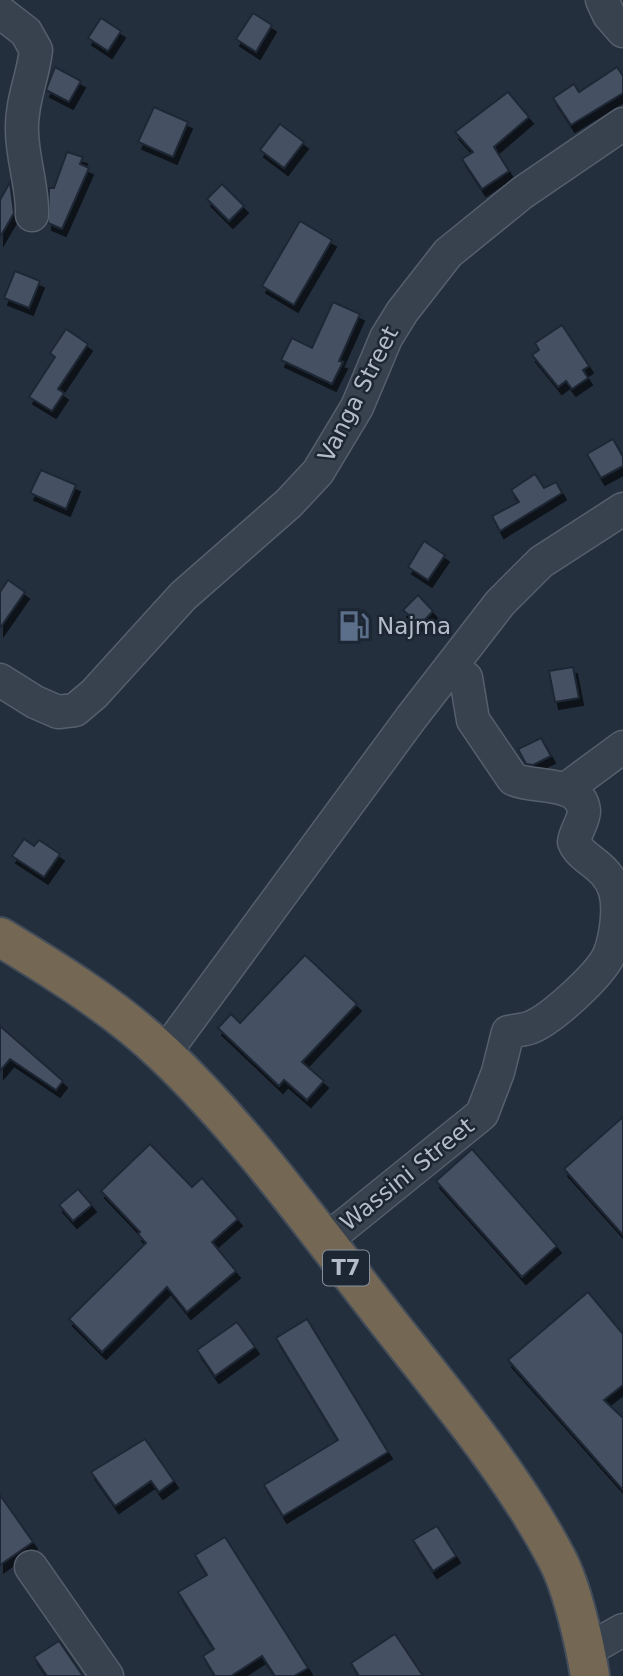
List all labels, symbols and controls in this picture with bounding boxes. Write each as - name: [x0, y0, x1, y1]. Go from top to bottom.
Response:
- street label: Vanga Street: [313, 322, 403, 466]
- fuel station icon: Najma: [337, 609, 371, 643]
- place label: Najma: [377, 613, 451, 639]
- street label: Wassini Street: [335, 1112, 479, 1236]
- road number: T7: [323, 1250, 369, 1286]

